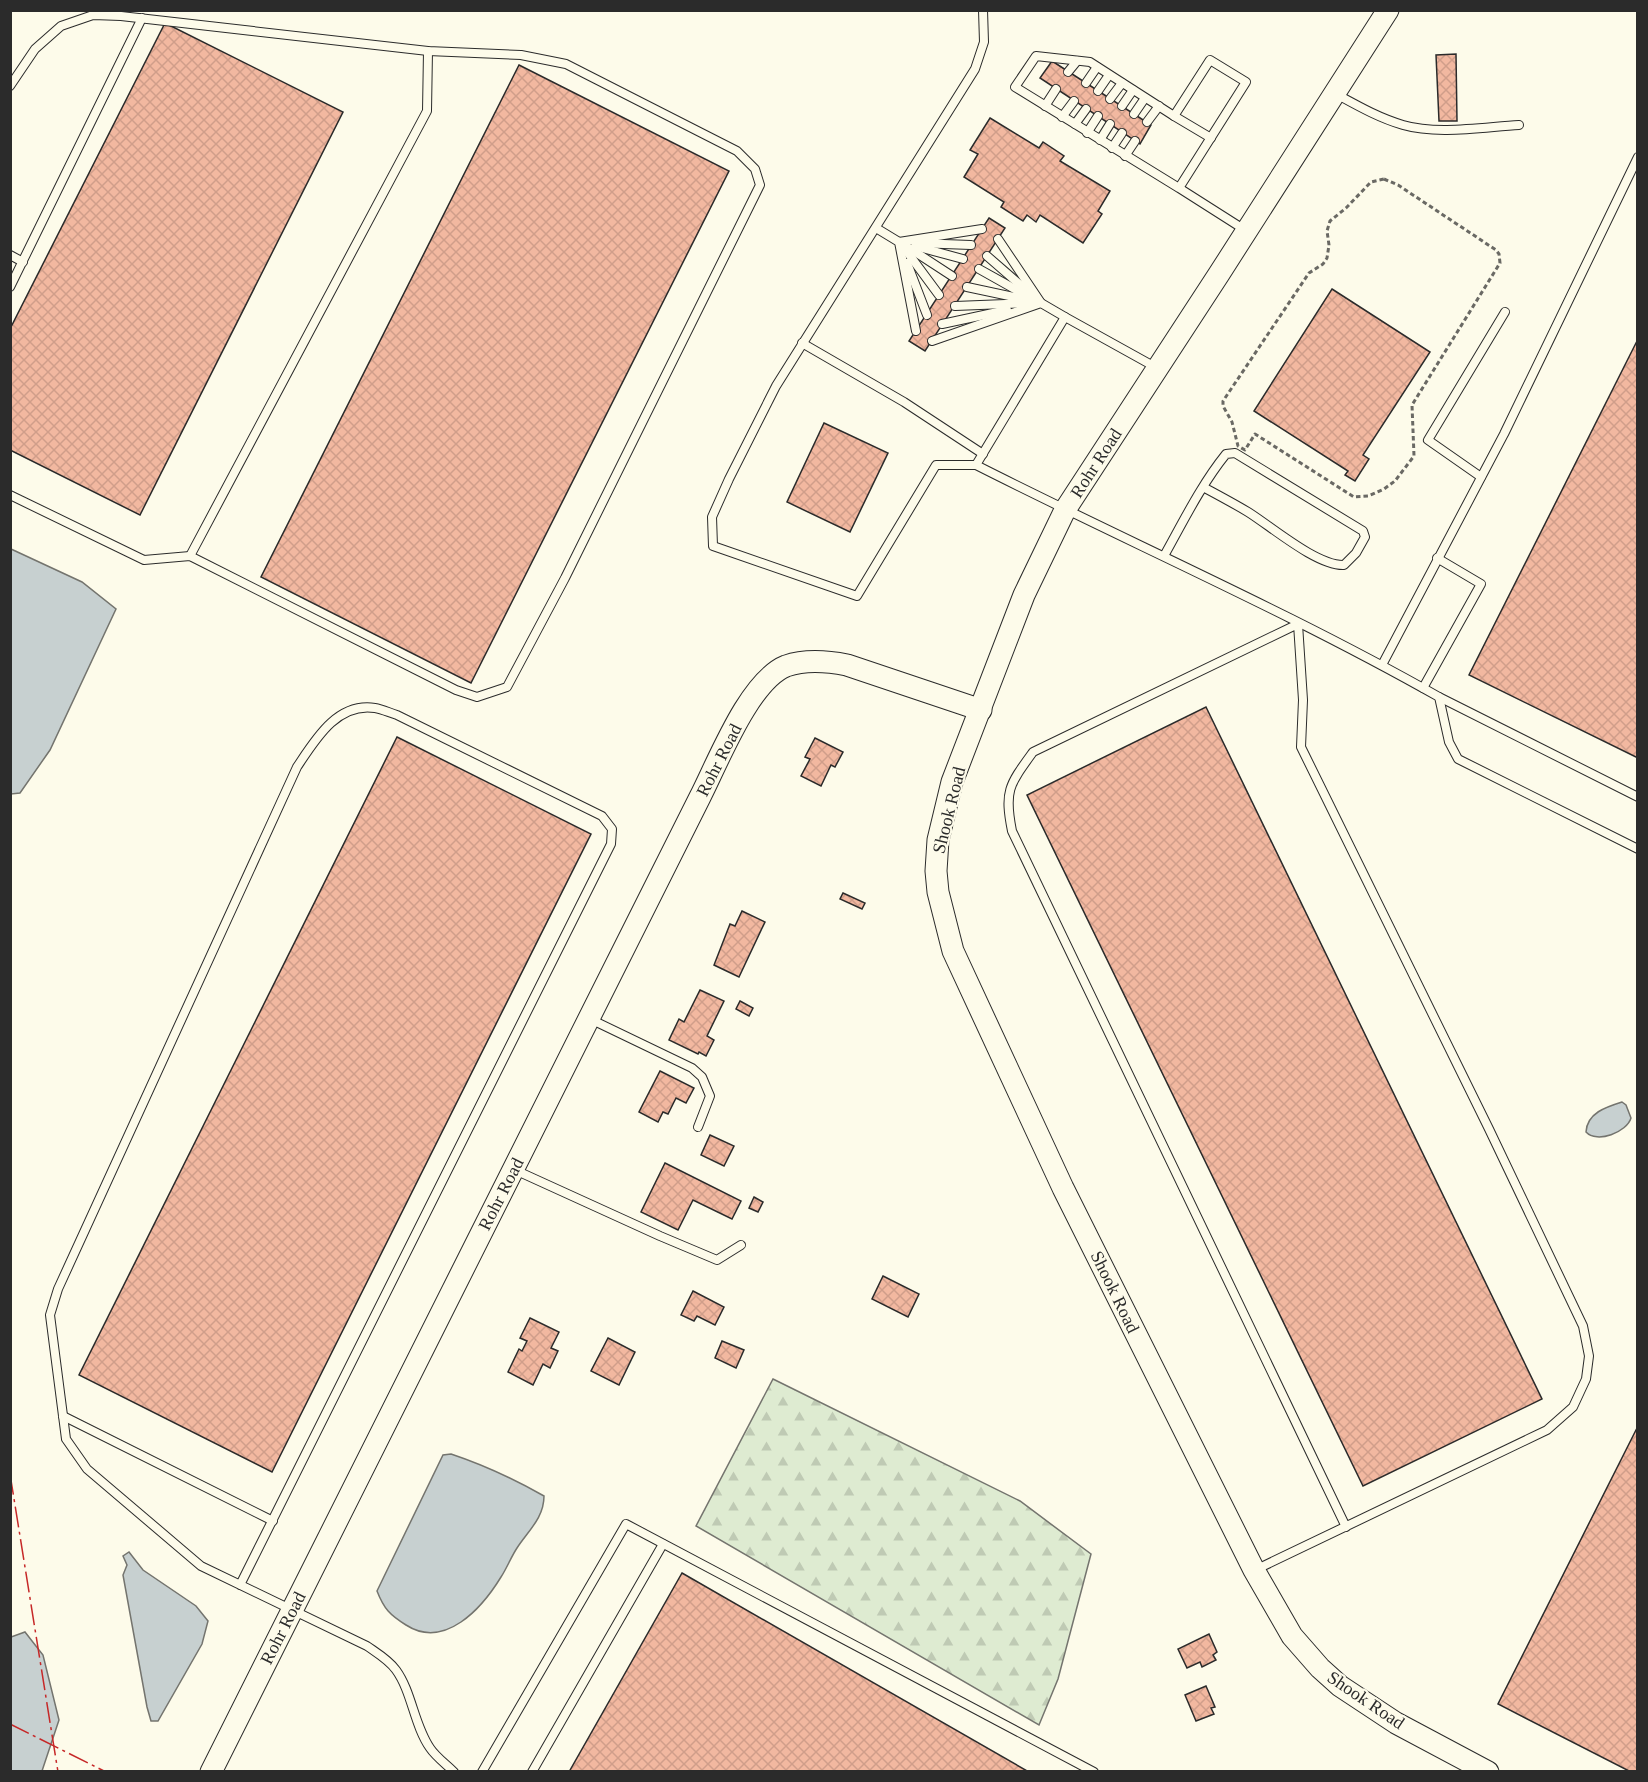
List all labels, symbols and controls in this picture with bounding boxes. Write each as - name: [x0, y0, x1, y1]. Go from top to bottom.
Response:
- street label: Rohr Road: [1066, 425, 1126, 501]
- street label: Rohr Road: [692, 720, 746, 800]
- street label: Shook Road: [929, 765, 969, 855]
- street label: Rohr Road: [474, 1154, 528, 1234]
- street label: Shook Road: [1087, 1248, 1143, 1336]
- street label: Rohr Road: [256, 1588, 310, 1668]
- street label: Shook Road: [1324, 1667, 1408, 1733]

